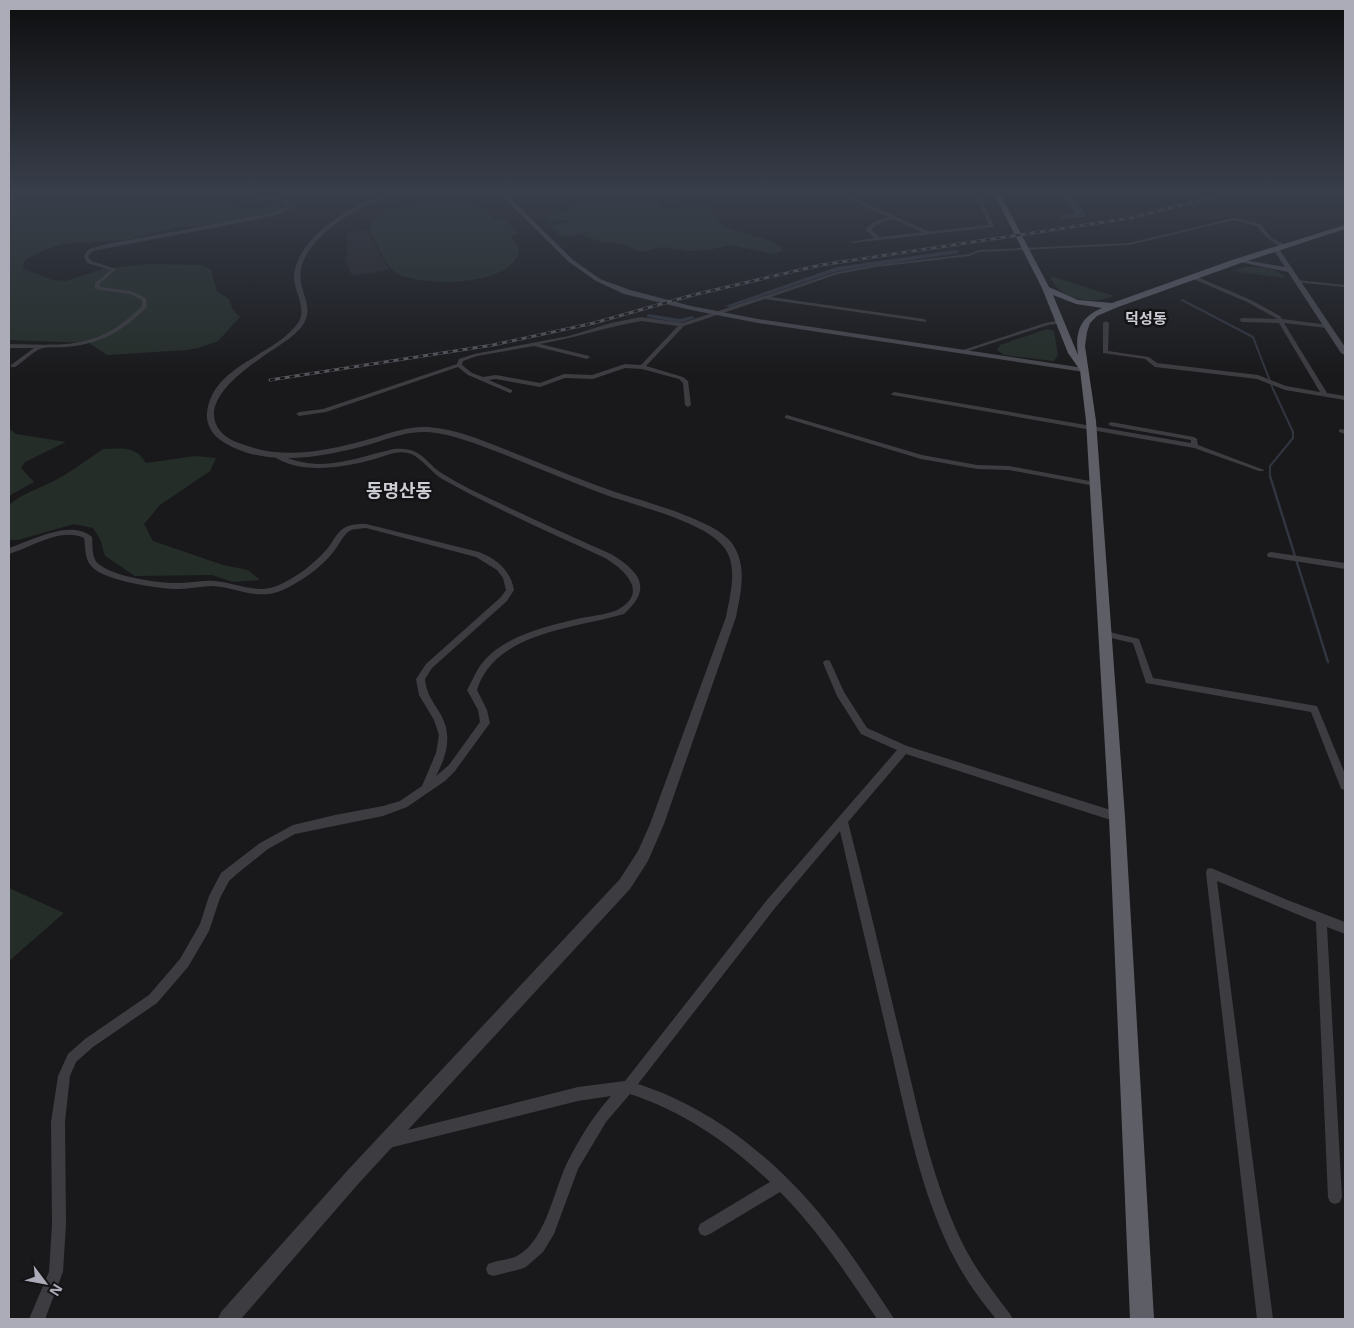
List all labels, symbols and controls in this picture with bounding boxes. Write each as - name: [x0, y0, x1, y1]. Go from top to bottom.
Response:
- district label: 덕성동: [1125, 308, 1167, 328]
- district label: 동명산동: [366, 478, 432, 502]
- north arrow: [20, 1258, 70, 1308]
- text: N: [45, 1280, 68, 1300]

